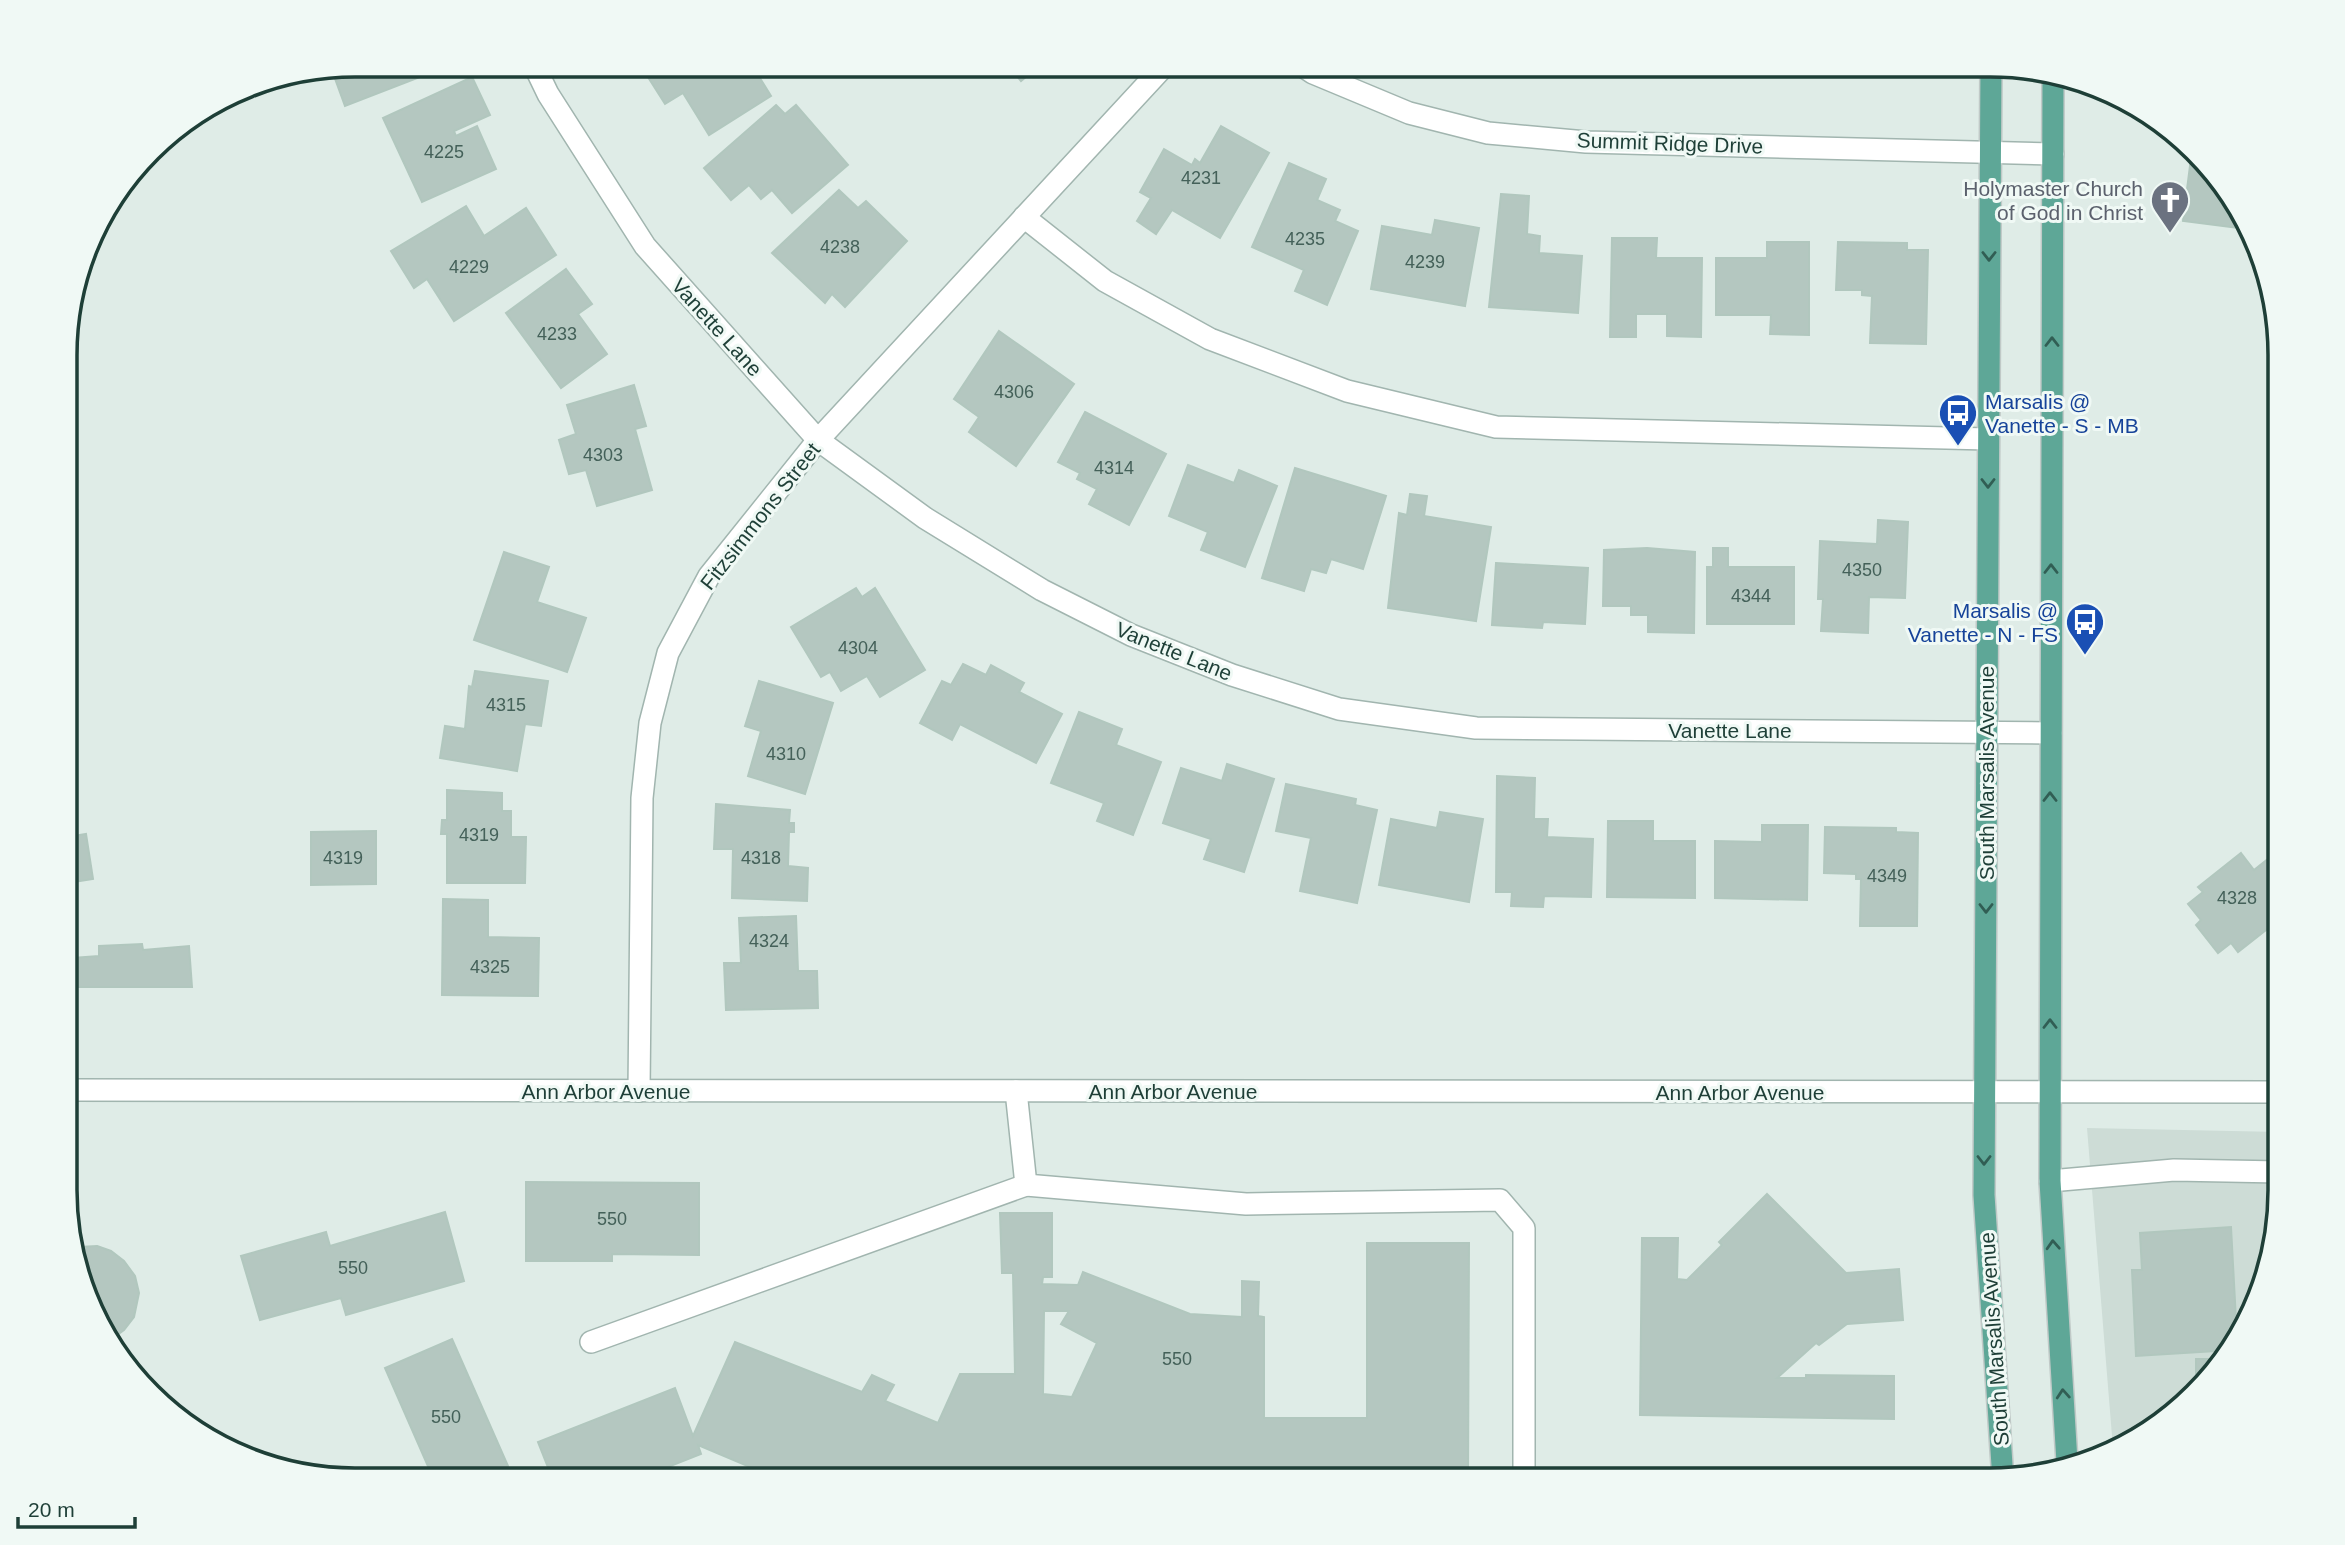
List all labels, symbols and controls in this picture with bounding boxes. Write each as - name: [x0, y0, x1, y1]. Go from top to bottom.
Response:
- street label: Summit Ridge Drive: [1576, 128, 1764, 158]
- house number: 4225: [424, 142, 464, 162]
- house number: 4231: [1181, 168, 1221, 188]
- place label: Holymaster Church of God in Christ: [1963, 177, 2143, 224]
- church icon: Holymaster Church of God in Christ: [2149, 179, 2191, 234]
- house number: 4235: [1285, 229, 1325, 249]
- house number: 4238: [820, 237, 860, 257]
- one-way arrow: [1981, 251, 1997, 261]
- house number: 4239: [1405, 252, 1445, 272]
- house number: 4229: [449, 257, 489, 277]
- street label: Vanette Lane: [667, 273, 767, 381]
- house number: 4233: [537, 324, 577, 344]
- one-way arrow: [2044, 336, 2060, 346]
- house number: 4306: [994, 382, 1034, 402]
- place label: Marsalis @ Vanette - S - MB: [1985, 390, 2139, 437]
- bus stop icon: Marsalis @ Vanette - S - MB: [1937, 392, 1979, 447]
- street label: Fitzsimmons Street: [696, 438, 824, 594]
- house number: 4303: [583, 445, 623, 465]
- house number: 4314: [1094, 458, 1134, 478]
- one-way arrow: [1980, 478, 1996, 489]
- house number: 4350: [1842, 560, 1882, 580]
- one-way arrow: [2043, 563, 2059, 574]
- house number: 4344: [1731, 586, 1771, 606]
- place label: Marsalis @ Vanette - N - FS: [1908, 599, 2058, 646]
- bus stop icon: Marsalis @ Vanette - N - FS: [2064, 601, 2106, 656]
- street label: Vanette Lane: [1112, 617, 1236, 685]
- house number: 4304: [838, 638, 878, 658]
- street label: South Marsalis Avenue: [1975, 666, 1998, 880]
- house number: 4315: [486, 695, 526, 715]
- street label: Vanette Lane: [1668, 719, 1792, 742]
- house number: 4310: [766, 744, 806, 764]
- one-way arrow: [2042, 791, 2058, 801]
- house number: 4319: [459, 825, 499, 845]
- house number: 4319: [323, 848, 363, 868]
- house number: 4318: [741, 848, 781, 868]
- house number: 4349: [1867, 866, 1907, 886]
- house number: 4328: [2217, 888, 2257, 908]
- one-way arrow: [1978, 903, 1994, 914]
- house number: 4324: [749, 931, 789, 951]
- house number: 4325: [470, 957, 510, 977]
- one-way arrow: [2042, 1018, 2058, 1029]
- street label: Ann Arbor Avenue: [522, 1080, 690, 1103]
- street label: Ann Arbor Avenue: [1089, 1080, 1257, 1103]
- street label: Ann Arbor Avenue: [1656, 1081, 1824, 1104]
- one-way arrow: [1976, 1155, 1992, 1166]
- house number: 550: [597, 1209, 627, 1229]
- street label: South Marsalis Avenue: [1975, 1231, 2013, 1447]
- one-way arrow: [2046, 1239, 2061, 1250]
- house number: 550: [338, 1258, 368, 1278]
- house number: 550: [1162, 1349, 1192, 1369]
- one-way arrow: [2055, 1388, 2070, 1399]
- house number: 550: [431, 1407, 461, 1427]
- scale bar: [18, 1486, 135, 1530]
- text: 20 m: [28, 1498, 75, 1521]

